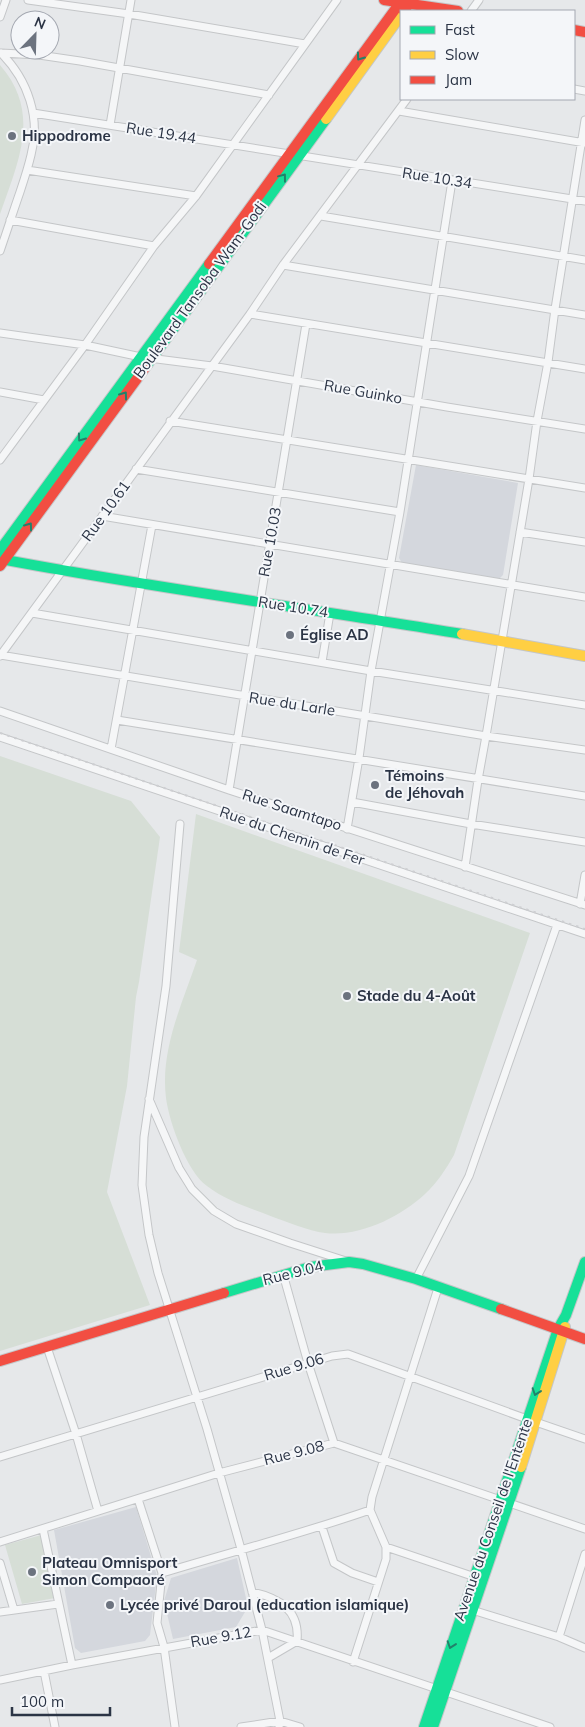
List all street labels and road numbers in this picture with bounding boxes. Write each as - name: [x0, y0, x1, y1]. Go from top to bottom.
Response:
- street label: Rue 19.44: [125, 118, 197, 147]
- street label: Rue 10.34: [401, 163, 473, 192]
- street label: Boulevard Tansoba Wam-Godi: [129, 197, 270, 382]
- street label: Rue Guinko: [322, 375, 404, 408]
- street label: Rue 10.61: [77, 477, 134, 545]
- street label: Rue 10.03: [254, 506, 285, 578]
- street label: Rue 10.74: [257, 592, 329, 621]
- street label: Rue du Larle: [248, 687, 337, 720]
- street label: Rue Saamtapo: [240, 785, 344, 835]
- street label: Rue du Chemin de Fer: [217, 802, 368, 869]
- street label: Rue 9.04: [261, 1256, 325, 1289]
- street label: Rue 9.06: [262, 1348, 326, 1385]
- street label: Avenue du Conseil de l'Entente: [449, 1416, 536, 1623]
- street label: Rue 9.08: [262, 1436, 326, 1469]
- street label: Rue 9.12: [189, 1622, 253, 1651]

